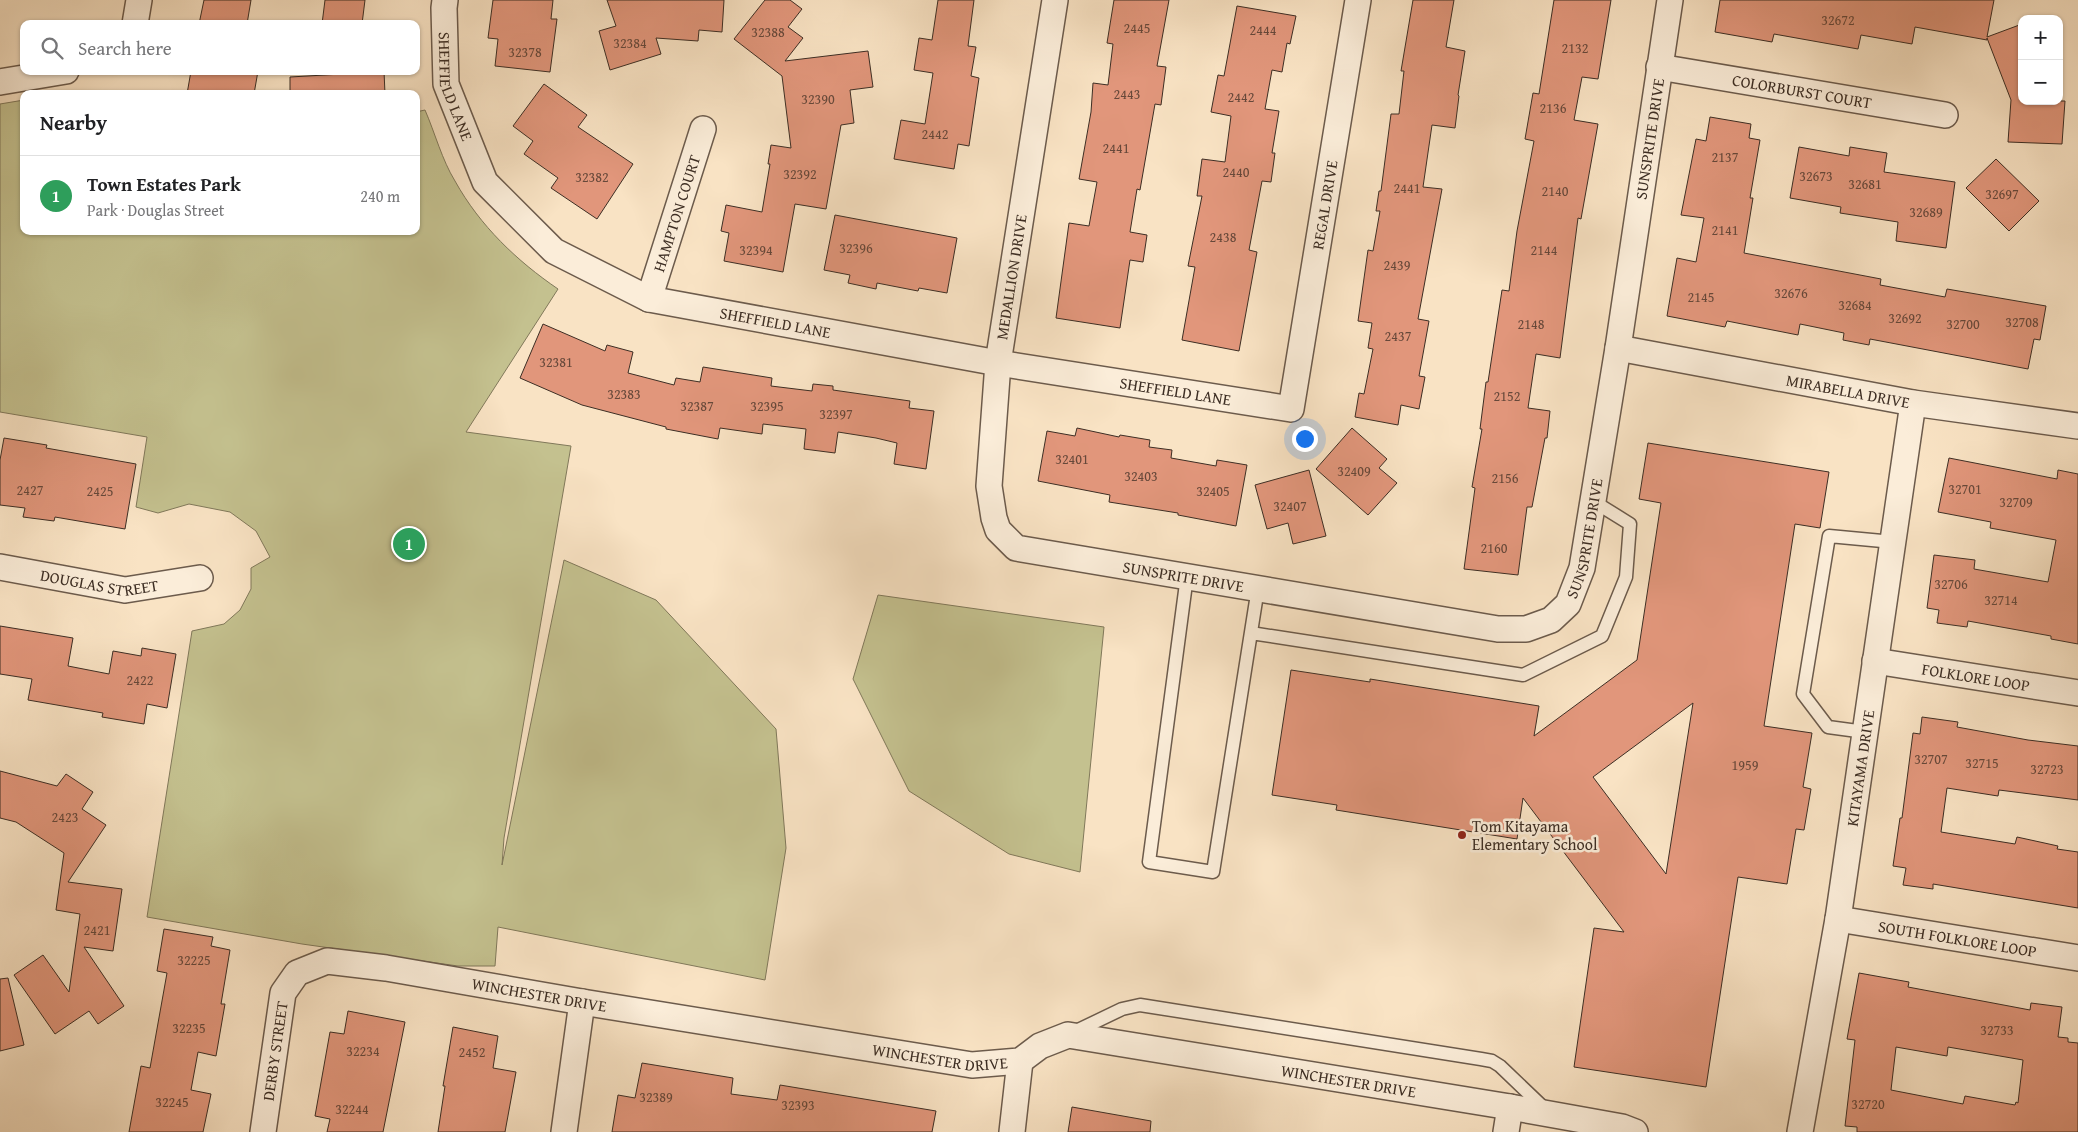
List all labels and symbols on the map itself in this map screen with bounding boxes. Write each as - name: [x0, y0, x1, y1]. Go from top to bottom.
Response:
- house number: 32672: [1821, 10, 1855, 30]
- house number: 2445: [1124, 18, 1150, 38]
- house number: 2444: [1250, 20, 1277, 40]
- house number: 32388: [751, 22, 785, 42]
- street label: SHEFFIELD LANE: [433, 31, 479, 144]
- house number: 32384: [613, 33, 647, 53]
- house number: 2132: [1562, 38, 1588, 58]
- house number: 32378: [508, 42, 542, 62]
- street label: COLORBURST COURT: [1730, 67, 1874, 115]
- street label: SUNSPRITE DRIVE: [1628, 77, 1670, 201]
- house number: 2443: [1114, 84, 1140, 104]
- house number: 2442: [1228, 87, 1254, 107]
- house number: 32390: [801, 89, 835, 109]
- house number: 2136: [1540, 98, 1567, 118]
- house number: 2442: [922, 124, 948, 144]
- house number: 2441: [1103, 138, 1129, 158]
- house number: 2137: [1712, 147, 1739, 167]
- street label: HAMPTON COURT: [646, 152, 706, 275]
- street label: REGAL DRIVE: [1305, 158, 1344, 251]
- house number: 2440: [1223, 162, 1250, 182]
- house number: 32392: [783, 164, 817, 184]
- house number: 32673: [1799, 166, 1833, 186]
- house number: 32382: [575, 167, 609, 187]
- house number: 32681: [1848, 174, 1882, 194]
- house number: 2441: [1394, 178, 1420, 198]
- house number: 2140: [1542, 181, 1569, 201]
- house number: 32697: [1985, 184, 2019, 204]
- house number: 32689: [1909, 202, 1943, 222]
- street label: MEDALLION DRIVE: [989, 212, 1033, 342]
- house number: 2141: [1712, 220, 1738, 240]
- house number: 2438: [1210, 227, 1237, 247]
- house number: 32396: [839, 238, 873, 258]
- house number: 32394: [739, 240, 773, 260]
- house number: 2144: [1531, 240, 1558, 260]
- house number: 2439: [1384, 255, 1411, 275]
- house number: 32676: [1774, 283, 1808, 303]
- house number: 2145: [1688, 287, 1714, 307]
- house number: 32684: [1838, 295, 1872, 315]
- street label: SHEFFIELD LANE: [718, 300, 833, 344]
- house number: 32692: [1888, 308, 1922, 328]
- house number: 32708: [2005, 312, 2039, 332]
- house number: 2148: [1518, 314, 1545, 334]
- house number: 32700: [1946, 314, 1980, 334]
- house number: 2437: [1385, 326, 1412, 346]
- house number: 32381: [539, 352, 573, 372]
- street label: MIRABELLA DRIVE: [1784, 368, 1912, 414]
- street label: SHEFFIELD LANE: [1118, 370, 1233, 411]
- house number: 32383: [607, 384, 641, 404]
- house number: 2152: [1494, 386, 1520, 406]
- house number: 32387: [680, 396, 714, 416]
- house number: 32395: [750, 396, 784, 416]
- house number: 32397: [819, 404, 853, 424]
- your location: [1292, 426, 1318, 452]
- house number: 32401: [1055, 449, 1089, 469]
- house number: 32409: [1337, 461, 1371, 481]
- house number: 32403: [1124, 466, 1158, 486]
- house number: 2156: [1492, 468, 1519, 488]
- street label: SUNSPRITE DRIVE: [1559, 477, 1608, 602]
- house number: 32701: [1948, 479, 1982, 499]
- house number: 2427: [17, 480, 44, 500]
- house number: 2425: [87, 481, 113, 501]
- house number: 32405: [1196, 481, 1230, 501]
- house number: 32709: [1999, 492, 2033, 512]
- house number: 32407: [1273, 496, 1307, 516]
- pin: 1: [393, 525, 425, 563]
- house number: 2160: [1481, 538, 1508, 558]
- street label: SUNSPRITE DRIVE: [1121, 554, 1246, 598]
- street label: DOUGLAS STREET: [38, 563, 160, 602]
- house number: 32706: [1934, 574, 1968, 594]
- house number: 32714: [1984, 590, 2018, 610]
- street label: FOLKLORE LOOP: [1920, 657, 2031, 697]
- house number: 2422: [127, 670, 153, 690]
- street label: KITAYAMA DRIVE: [1840, 708, 1880, 828]
- house number: 32707: [1914, 749, 1948, 769]
- house number: 32715: [1965, 753, 1999, 773]
- house number: 1959: [1732, 755, 1759, 775]
- house number: 32723: [2030, 759, 2064, 779]
- house number: 2423: [52, 807, 78, 827]
- place label: Tom Kitayama Elementary School: [1472, 814, 1598, 856]
- marker: Tom Kitayama Elementary School: [1456, 829, 1468, 841]
- street label: SOUTH FOLKLORE LOOP: [1876, 914, 2038, 963]
- house number: 2421: [84, 920, 110, 940]
- house number: 32225: [177, 950, 211, 970]
- street label: WINCHESTER DRIVE: [470, 971, 608, 1018]
- street label: DERBY STREET: [256, 999, 294, 1102]
- house number: 32235: [172, 1018, 206, 1038]
- house number: 32733: [1980, 1020, 2014, 1040]
- street label: WINCHESTER DRIVE: [871, 1037, 1009, 1077]
- house number: 32234: [346, 1041, 380, 1061]
- house number: 2452: [459, 1042, 485, 1062]
- street label: WINCHESTER DRIVE: [1279, 1058, 1418, 1104]
- house number: 32389: [639, 1087, 673, 1107]
- house number: 32245: [155, 1092, 189, 1112]
- house number: 32720: [1851, 1094, 1885, 1114]
- house number: 32393: [781, 1095, 815, 1115]
- house number: 32244: [335, 1099, 369, 1119]

